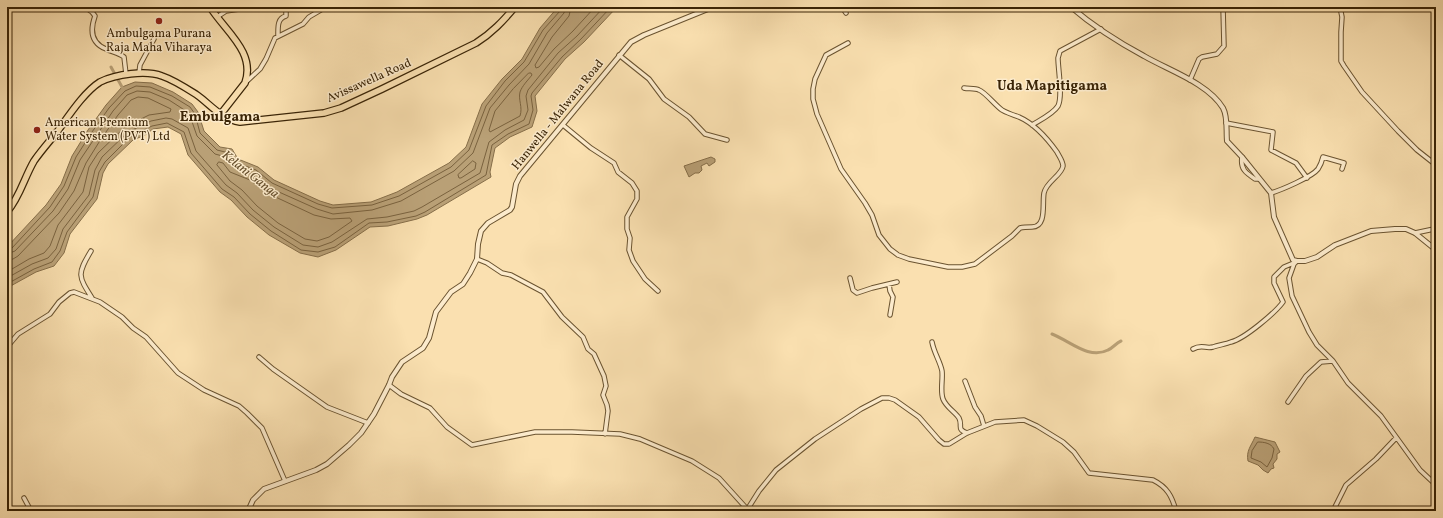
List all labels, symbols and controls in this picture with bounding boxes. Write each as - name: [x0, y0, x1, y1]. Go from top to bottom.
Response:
- marker: Ambulgama Purana Raja Maha Viharaya: [154, 16, 164, 26]
- place label: Ambulgama Purana Raja Maha Viharaya: [106, 26, 212, 56]
- street label: Avissawella Road: [324, 55, 414, 107]
- street label: Hanwella - Malwana Road: [508, 56, 608, 174]
- district label: Uda Mapitigama: [997, 77, 1107, 96]
- district label: Embulgama: [180, 108, 261, 127]
- place label: American Premium Water System (PVT) Ltd: [45, 115, 170, 145]
- marker: American Premium Water System (PVT) Ltd: [32, 125, 42, 135]
- water label: Kelani Ganga: [218, 147, 282, 203]

